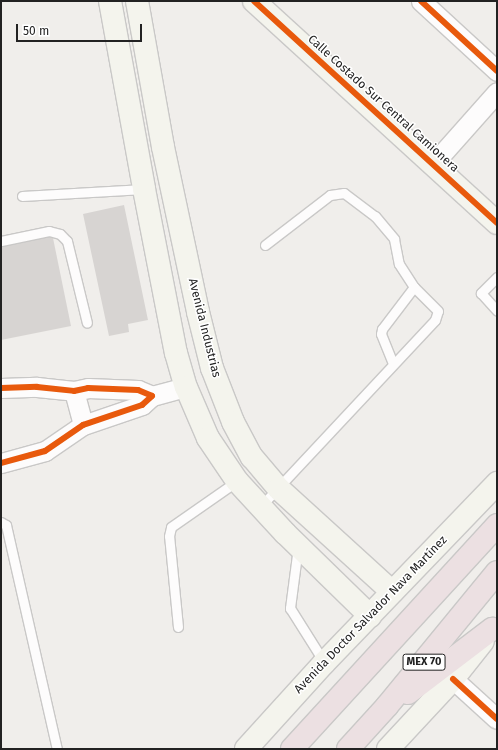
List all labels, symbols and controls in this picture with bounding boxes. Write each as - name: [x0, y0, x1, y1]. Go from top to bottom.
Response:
- scale bar: [18, 16, 144, 42]
- text: 50 m: [23, 24, 49, 38]
- street label: Calle Costado Sur Central Camionera: [305, 32, 461, 176]
- street label: Avenida Industrias: [185, 277, 223, 379]
- street label: Avenida Doctor Salvador Nava Martínez: [292, 533, 450, 697]
- road number: MEX 70: [402, 653, 446, 671]

